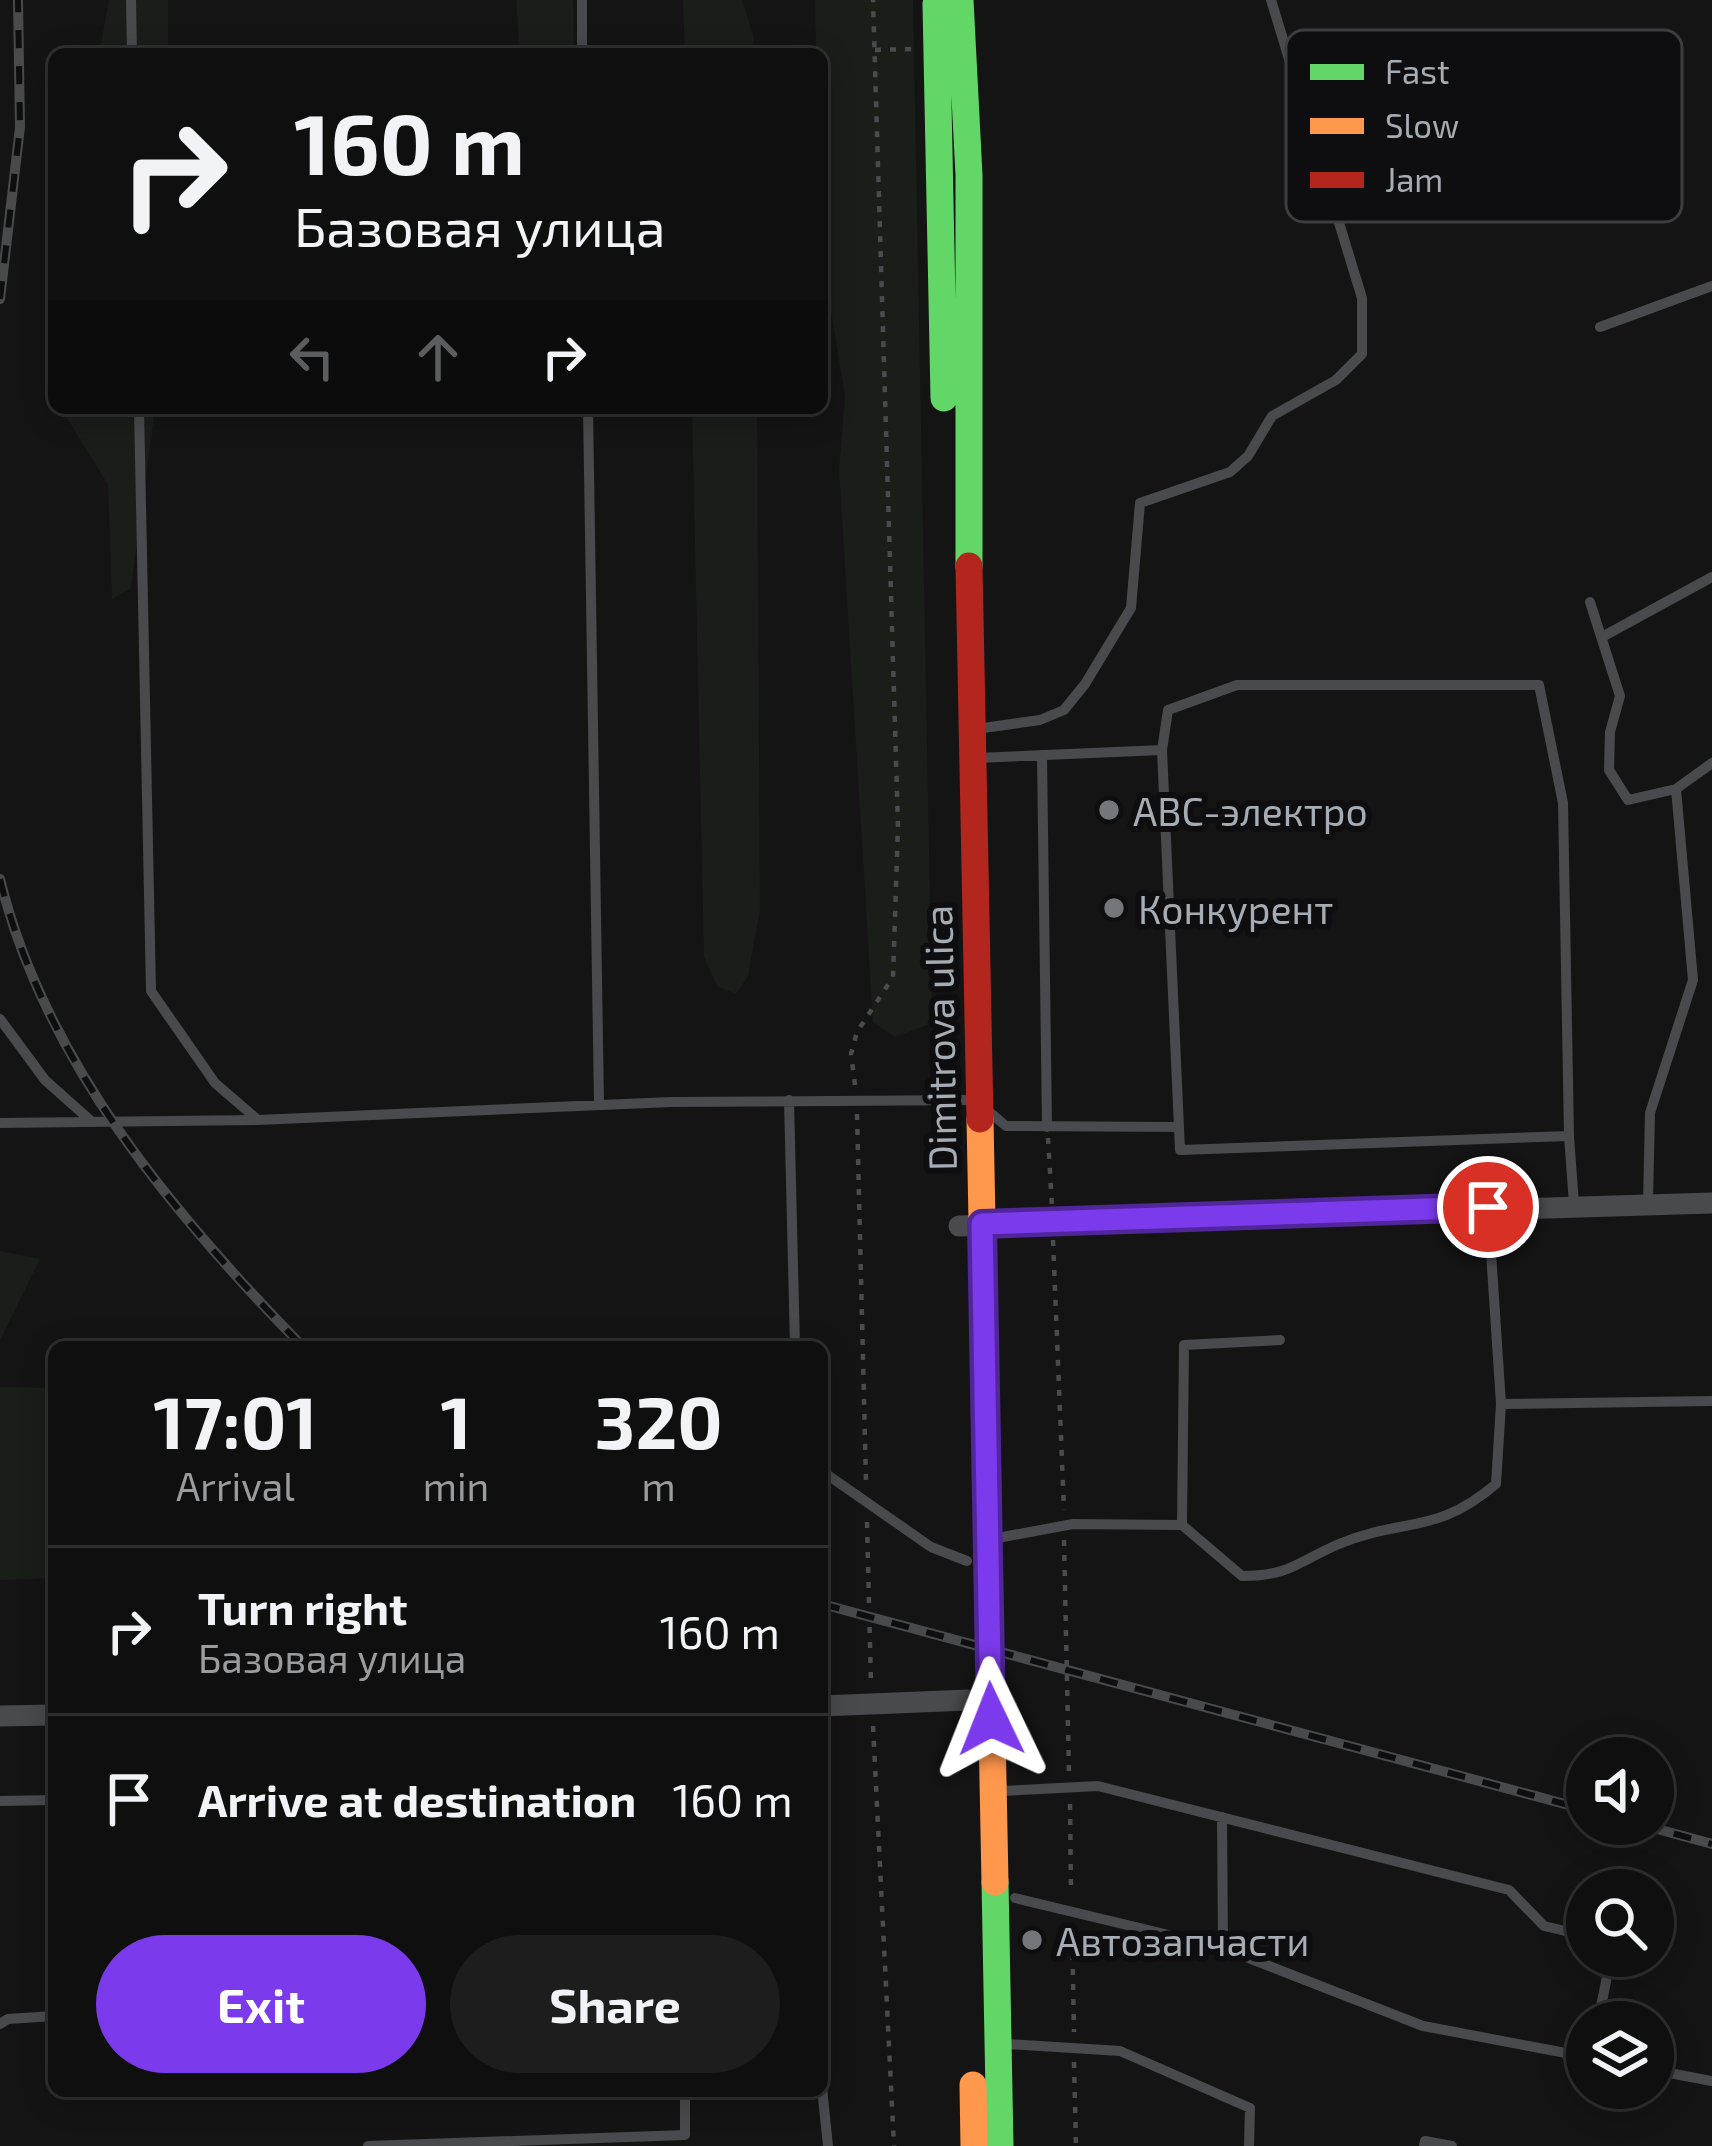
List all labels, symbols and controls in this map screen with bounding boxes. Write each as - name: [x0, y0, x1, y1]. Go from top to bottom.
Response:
- legend: [1286, 30, 1682, 222]
- text: Fast: [1385, 51, 1449, 91]
- text: 160 m: [294, 91, 525, 192]
- icon: right: [96, 96, 252, 252]
- text: Slow: [1385, 105, 1459, 145]
- text: Jam: [1385, 159, 1443, 199]
- text: Базовая улица: [294, 193, 666, 258]
- icon: left: [279, 324, 345, 390]
- icon: ahead: [405, 324, 471, 390]
- icon: right: [531, 324, 597, 390]
- place label: АВС-электро: [1133, 787, 1368, 834]
- marker: АВС-электро: [1096, 797, 1122, 823]
- place label: Конкурент: [1138, 885, 1333, 933]
- marker: Конкурент: [1101, 895, 1127, 921]
- street label: Dimitrova ulica: [913, 905, 965, 1171]
- pin: [1437, 1156, 1539, 1258]
- icon: arrive: [1455, 1174, 1521, 1240]
- text: 17:01: [153, 1377, 317, 1463]
- text: 1: [440, 1377, 472, 1463]
- text: 320: [595, 1377, 723, 1463]
- text: Arrival: [176, 1462, 295, 1509]
- text: min: [423, 1462, 489, 1509]
- text: m: [642, 1462, 676, 1509]
- text: Turn right: [198, 1580, 407, 1634]
- icon: right: [96, 1598, 162, 1664]
- text: 160 m: [660, 1604, 780, 1658]
- text: Базовая улица: [198, 1634, 466, 1681]
- position arrow: [928, 1656, 1054, 1782]
- map controls: [1566, 1737, 1674, 2109]
- button: sound: [1566, 1737, 1674, 1845]
- icon: arrive: [96, 1766, 162, 1832]
- text: Arrive at destination: [198, 1772, 636, 1826]
- text: 160 m: [672, 1772, 793, 1826]
- button: search: [1566, 1869, 1674, 1977]
- place label: Автозапчасти: [1056, 1917, 1309, 1964]
- marker: Автозапчасти: [1019, 1927, 1045, 1953]
- button: Exit: [96, 1935, 426, 2073]
- button: Share: [450, 1935, 780, 2073]
- button: layers: [1566, 2001, 1674, 2109]

